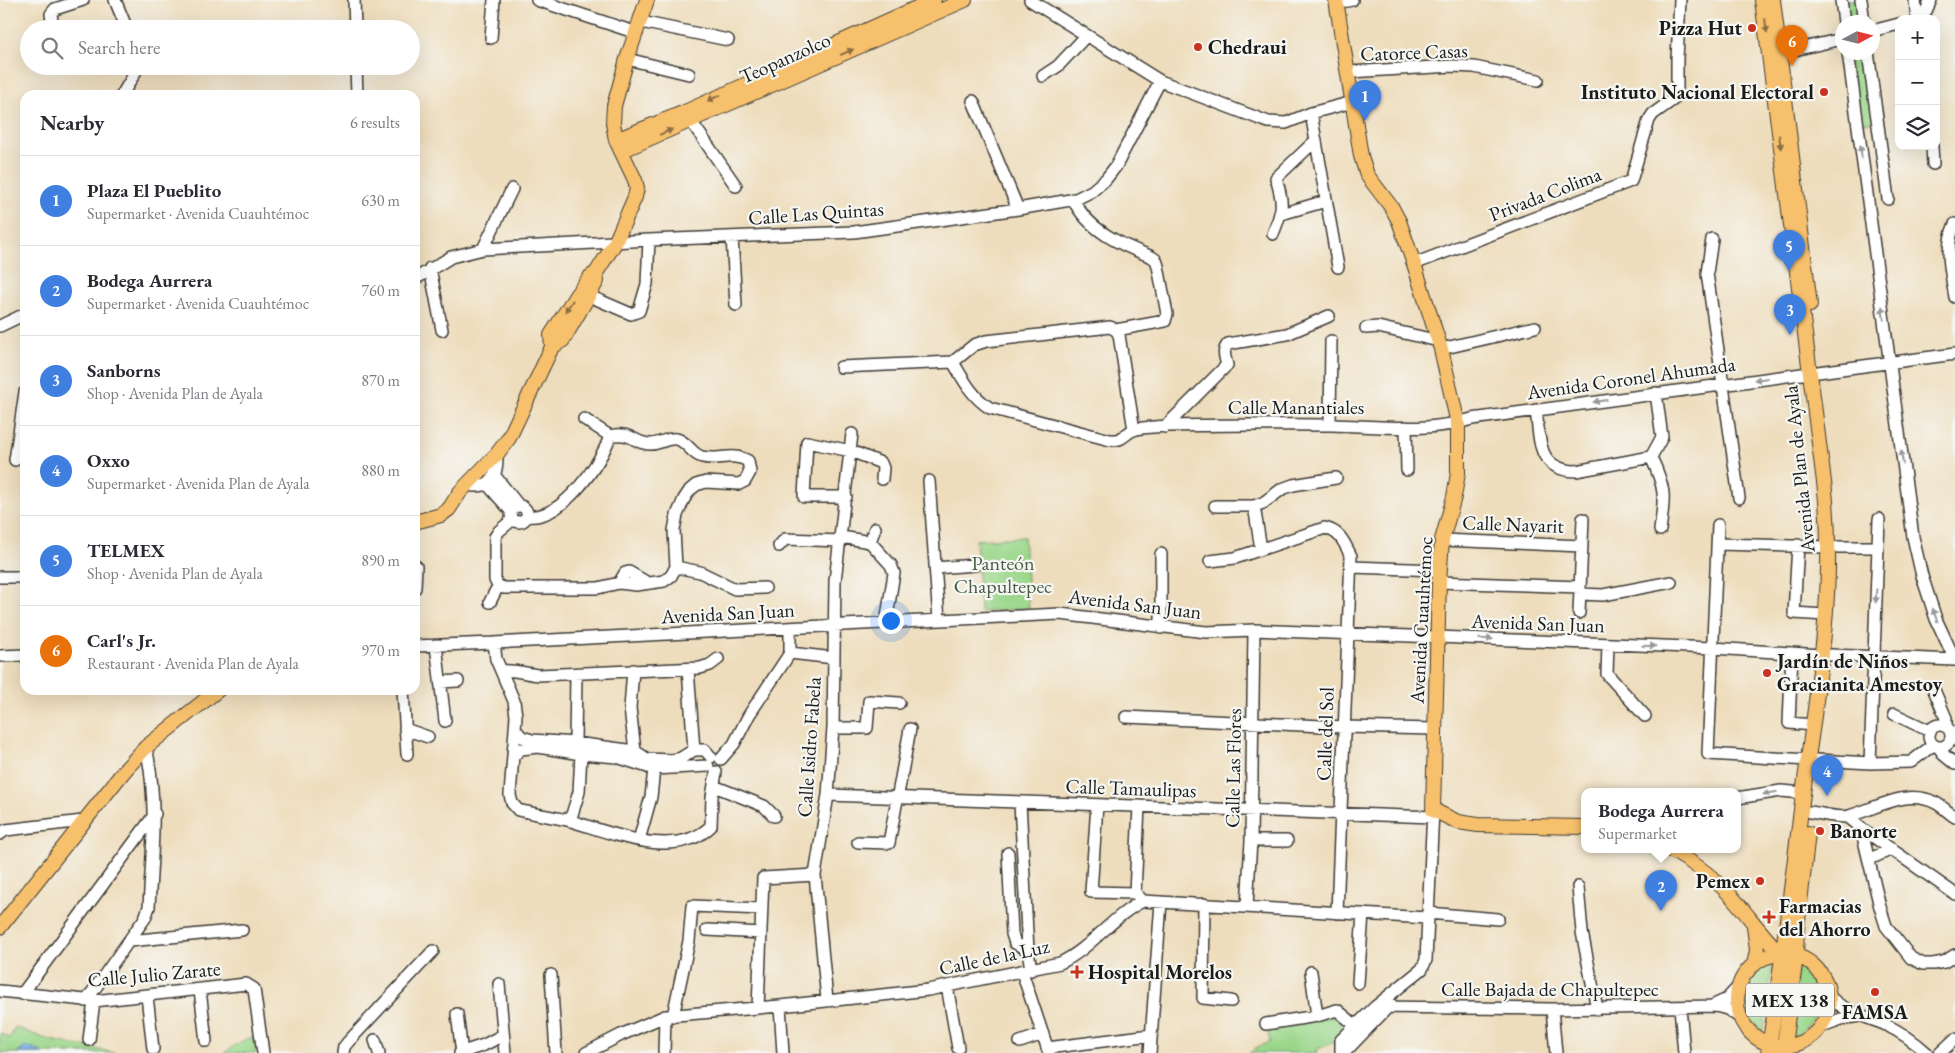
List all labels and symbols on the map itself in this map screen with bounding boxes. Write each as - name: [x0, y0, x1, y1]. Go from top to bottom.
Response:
- place label: Pizza Hut: [1659, 15, 1742, 41]
- north arrow: [1835, 15, 1880, 60]
- one-way arrow: [1762, 19, 1770, 35]
- marker: Pizza Hut: [1746, 22, 1758, 34]
- pin: 6: [1776, 25, 1808, 66]
- street label: Teopanzolco: [735, 26, 835, 90]
- place label: Chedraui: [1208, 34, 1287, 60]
- street label: Catorce Casas: [1360, 37, 1468, 67]
- marker: Chedraui: [1192, 41, 1204, 53]
- one-way arrow: [840, 48, 854, 56]
- place label: Instituto Nacional Electoral: [1581, 79, 1814, 105]
- pin: 1: [1349, 80, 1381, 121]
- marker: Instituto Nacional Electoral: [1818, 86, 1830, 98]
- one-way arrow: [707, 95, 721, 103]
- one-way arrow: [659, 127, 673, 135]
- one-way arrow: [1776, 134, 1784, 150]
- one-way arrow: [1857, 144, 1865, 160]
- street label: Privada Colima: [1485, 161, 1605, 227]
- street label: Calle Las Quintas: [747, 195, 885, 231]
- pin: 5: [1773, 230, 1805, 271]
- pin: 3: [1774, 294, 1806, 335]
- one-way arrow: [565, 299, 574, 312]
- one-way arrow: [1878, 305, 1886, 321]
- street label: Avenida Coronel Ahumada: [1524, 350, 1737, 406]
- one-way arrow: [1753, 375, 1769, 383]
- street label: Avenida Plan de Ayala: [1777, 384, 1821, 555]
- street label: Calle Manantiales: [1228, 394, 1364, 420]
- one-way arrow: [1592, 397, 1608, 405]
- one-way arrow: [1898, 448, 1906, 464]
- street label: Calle Nayarit: [1462, 509, 1565, 539]
- street label: Avenida Cuauhtémoc: [1404, 536, 1438, 705]
- park label: Panteón Chapultepec: [954, 550, 1052, 599]
- street label: Avenida San Juan: [1066, 583, 1203, 625]
- one-way arrow: [1871, 588, 1879, 604]
- street label: Avenida San Juan: [660, 596, 796, 630]
- one-way arrow: [1931, 607, 1939, 622]
- your location: [878, 608, 904, 634]
- street label: Avenida San Juan: [1470, 608, 1606, 638]
- one-way arrow: [1478, 636, 1494, 644]
- one-way arrow: [1641, 642, 1657, 650]
- place label: Jardín de Niños Gracianita Amestoy: [1775, 648, 1943, 697]
- marker: Jardín de Niños Gracianita Amestoy: [1761, 667, 1773, 679]
- street label: Calle Isidro Fabela: [791, 676, 827, 818]
- street label: Calle del Sol: [1310, 686, 1340, 781]
- street label: Calle Las Flores: [1219, 708, 1247, 828]
- pin: 4: [1811, 755, 1843, 796]
- street label: Calle Tamaulipas: [1065, 773, 1197, 803]
- one-way arrow: [1762, 789, 1778, 797]
- place label: Banorte: [1830, 818, 1897, 844]
- marker: Banorte: [1814, 825, 1826, 837]
- place label: Pemex: [1696, 868, 1750, 894]
- pin: 2: [1645, 870, 1677, 911]
- marker: Pemex: [1754, 875, 1766, 887]
- place label: Farmacias del Ahorro: [1779, 893, 1871, 942]
- marker: Farmacias del Ahorro: [1763, 911, 1775, 923]
- street label: Calle de la Luz: [936, 933, 1052, 981]
- street label: Calle Julio Zarate: [86, 955, 222, 993]
- place label: Hospital Morelos: [1088, 959, 1232, 985]
- marker: Hospital Morelos: [1070, 965, 1084, 979]
- street label: Calle Bajada de Chapultepec: [1441, 976, 1659, 1002]
- road number: MEX 138: [1746, 984, 1834, 1016]
- marker: FAMSA: [1869, 986, 1881, 998]
- place label: FAMSA: [1842, 999, 1909, 1025]

